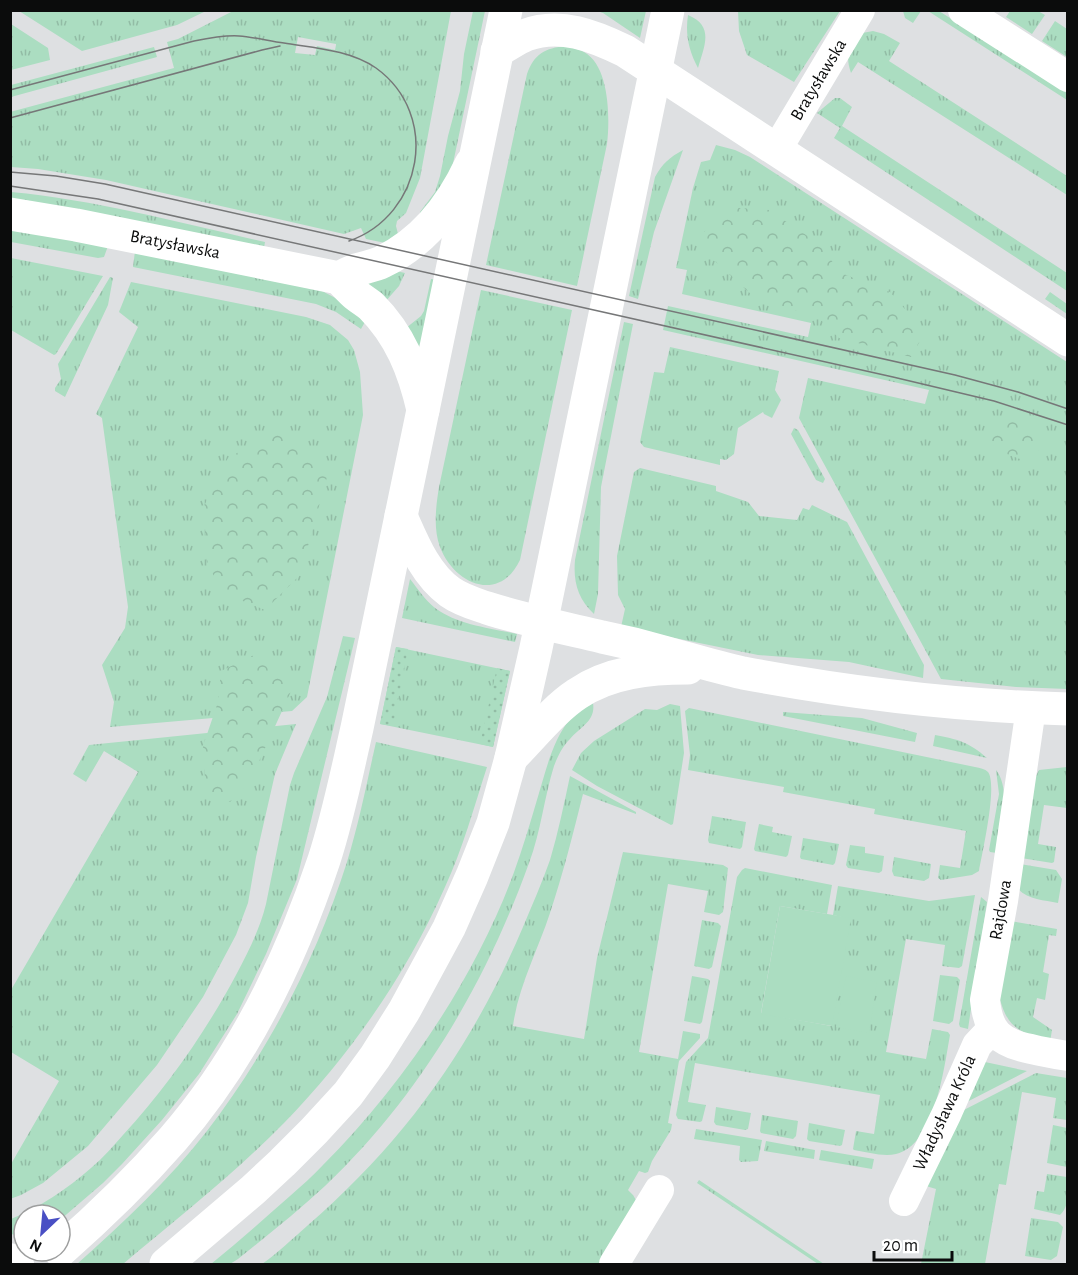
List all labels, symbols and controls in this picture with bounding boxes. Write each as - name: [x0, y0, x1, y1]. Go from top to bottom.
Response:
- street label: Bratysławska: [788, 36, 850, 124]
- street label: Bratysławska: [128, 227, 222, 263]
- street label: Rajdowa: [987, 879, 1015, 941]
- street label: Władysława Króla: [910, 1052, 980, 1174]
- north arrow: [12, 1203, 72, 1263]
- scale bar: [874, 1224, 952, 1262]
- text: N: [27, 1236, 44, 1255]
- text: 20 m: [883, 1237, 918, 1255]

